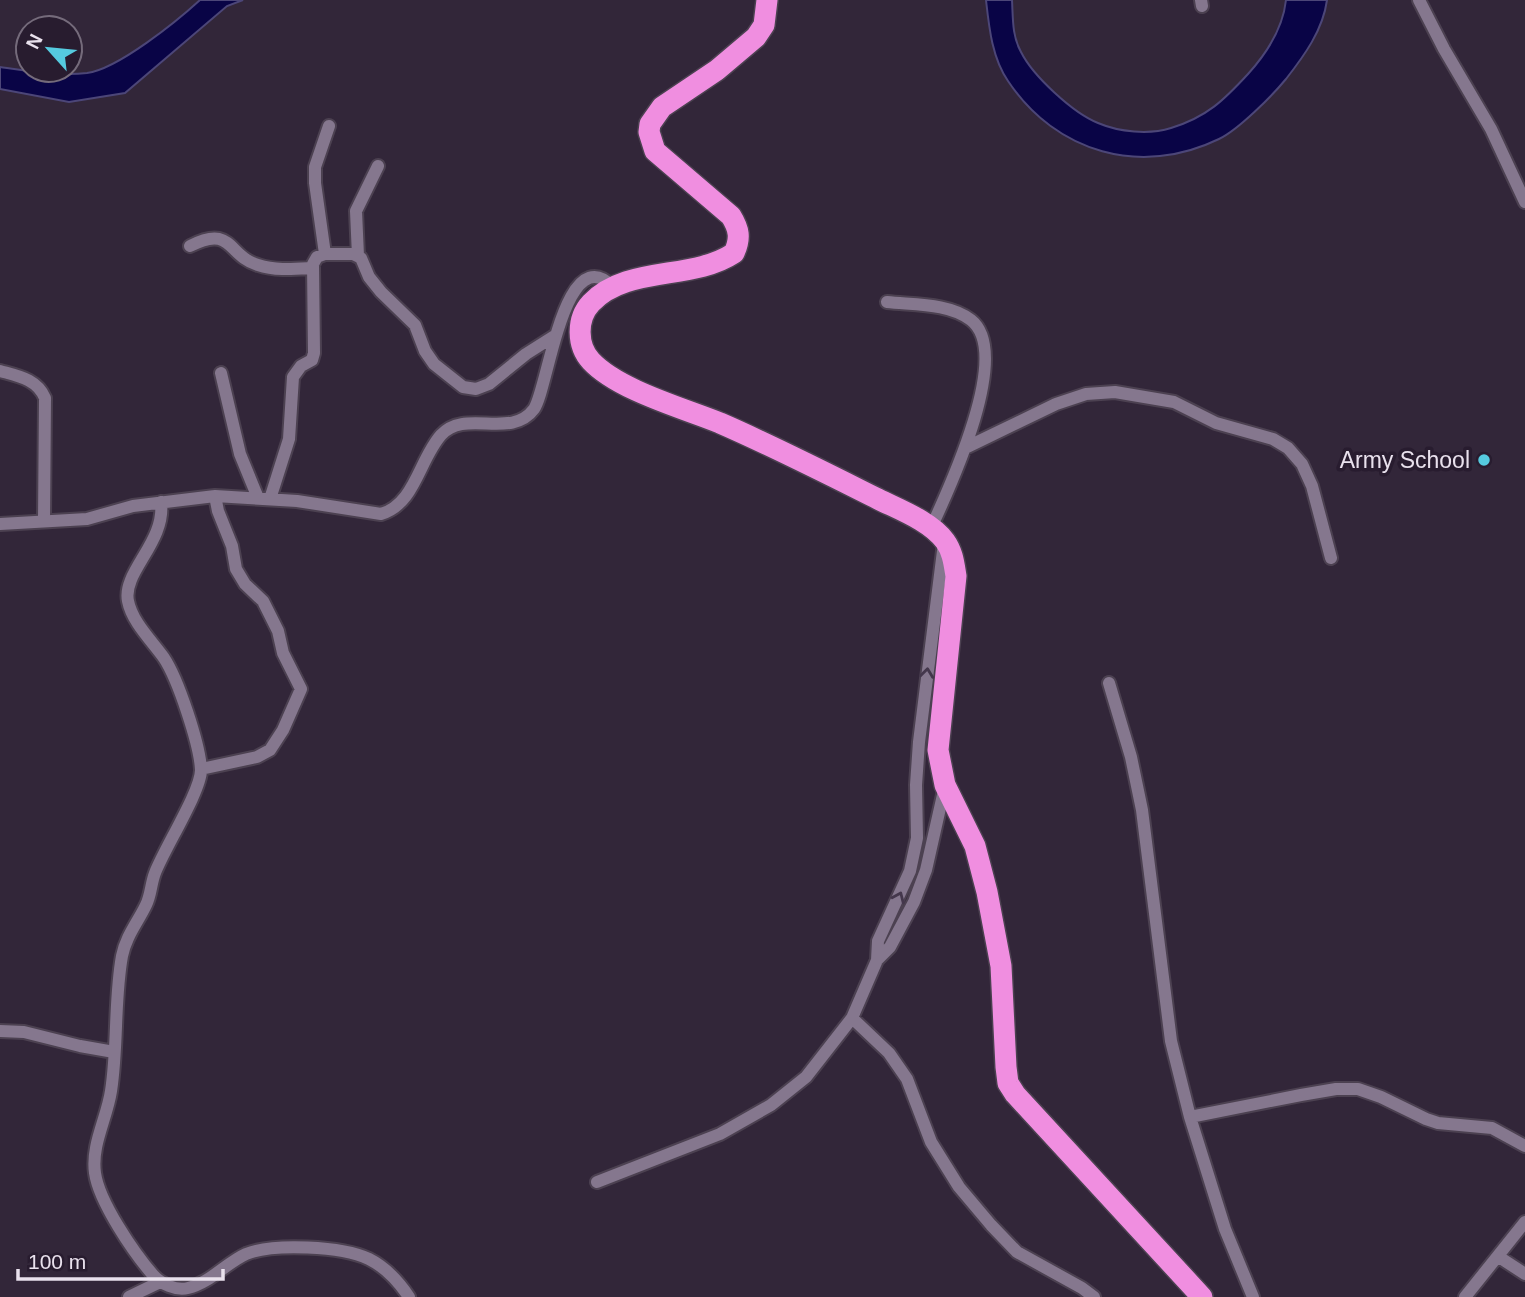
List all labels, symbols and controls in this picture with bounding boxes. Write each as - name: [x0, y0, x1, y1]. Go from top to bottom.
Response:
- north arrow: [14, 14, 84, 84]
- text: N: [22, 31, 47, 52]
- place label: Army School: [1340, 447, 1470, 473]
- marker: Army School: [1476, 452, 1492, 468]
- one-way arrow: [920, 667, 935, 679]
- one-way arrow: [891, 892, 905, 904]
- scale bar: [18, 1238, 222, 1282]
- text: 100 m: [28, 1250, 86, 1273]

